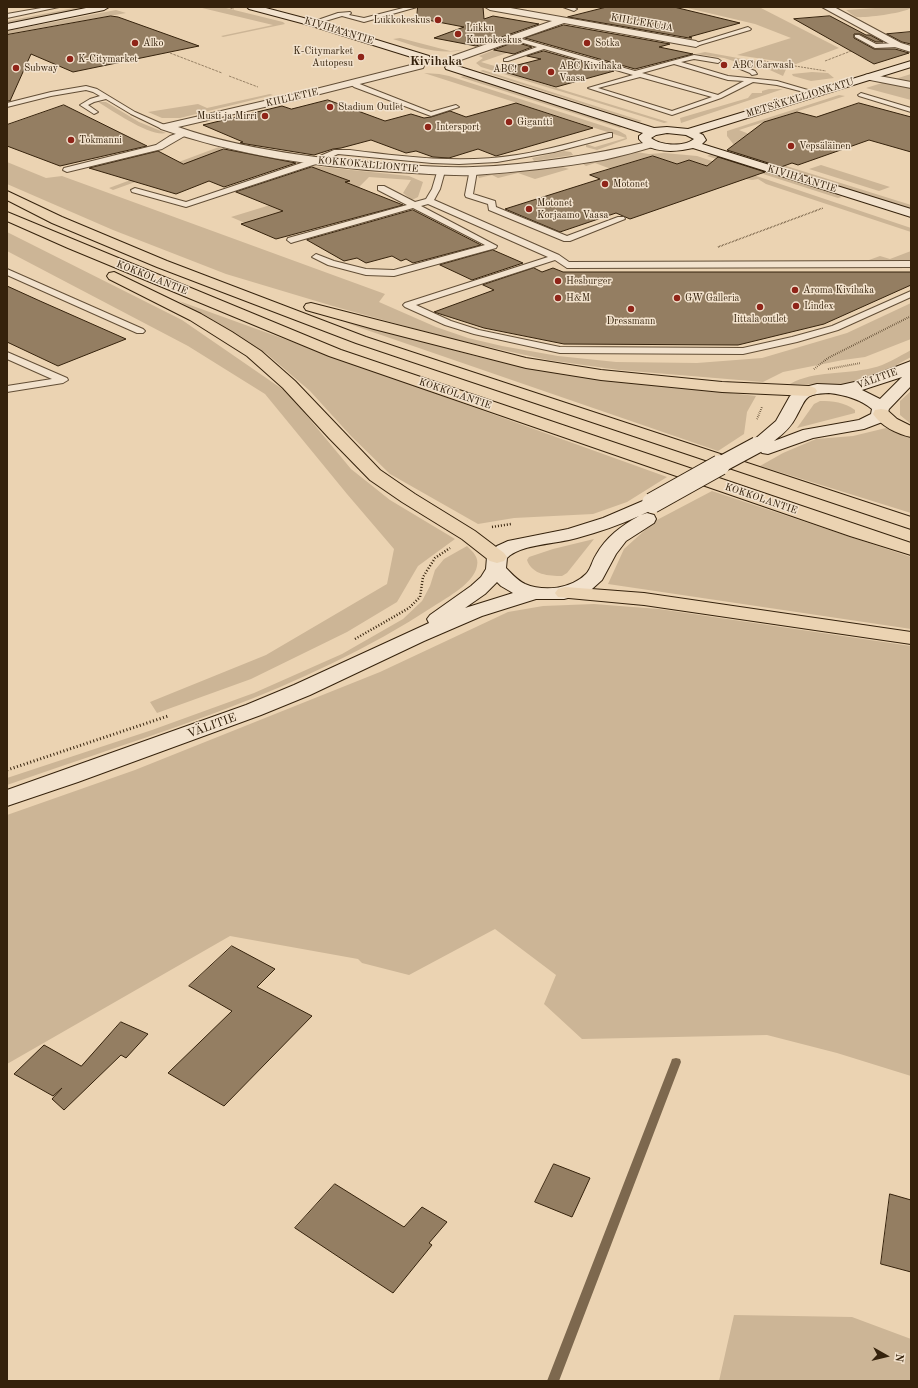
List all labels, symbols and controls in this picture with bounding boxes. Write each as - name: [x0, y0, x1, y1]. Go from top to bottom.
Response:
- street label: KIILLEKUJA: [610, 12, 674, 34]
- place label: Lukkokeskus: [374, 14, 430, 26]
- street label: KIVIHAANTIE: [303, 15, 375, 47]
- marker: Lukkokeskus: [433, 15, 443, 25]
- place label: Liikku Kuntokeskus: [466, 22, 522, 46]
- marker: Liikku Kuntokeskus: [453, 29, 463, 39]
- place label: Alko: [143, 37, 163, 49]
- place label: Sotka: [595, 37, 620, 49]
- marker: Alko: [130, 38, 140, 48]
- marker: Sotka: [582, 38, 592, 48]
- place label: K-Citymarket Autopesu: [293, 45, 353, 68]
- marker: K-Citymarket Autopesu: [356, 52, 366, 62]
- place label: K-Citymarket: [78, 53, 138, 65]
- marker: K-Citymarket: [65, 54, 75, 64]
- district label: Kivihaka: [410, 54, 462, 70]
- place label: ABC Carwash: [732, 59, 794, 71]
- place label: ABC Kivihaka Vaasa: [559, 60, 622, 84]
- marker: ABC Carwash: [719, 60, 729, 70]
- place label: Subway: [24, 62, 58, 74]
- marker: Subway: [11, 63, 21, 73]
- place label: ABC!: [493, 63, 517, 75]
- marker: ABC!: [520, 64, 530, 74]
- marker: ABC Kivihaka Vaasa: [546, 67, 556, 77]
- street label: METSÄKALLIONKATU: [744, 76, 856, 120]
- street label: KIILLETIE: [264, 86, 320, 110]
- place label: Stadium Outlet: [338, 101, 403, 113]
- marker: Stadium Outlet: [325, 102, 335, 112]
- place label: Musti ja Mirri: [197, 110, 257, 122]
- marker: Musti ja Mirri: [260, 111, 270, 121]
- place label: Gigantti: [517, 116, 552, 128]
- marker: Gigantti: [504, 117, 514, 127]
- place label: Intersport: [436, 121, 480, 133]
- marker: Intersport: [423, 122, 433, 132]
- place label: Tokmanni: [79, 134, 122, 146]
- marker: Tokmanni: [66, 135, 76, 145]
- place label: Vepsäläinen: [799, 140, 851, 152]
- marker: Vepsäläinen: [786, 141, 796, 151]
- street label: KOKKOKALLIONTIE: [317, 155, 419, 175]
- street label: KIVIHAANTIE: [766, 163, 838, 195]
- place label: Motonet: [613, 178, 648, 190]
- marker: Motonet: [600, 179, 610, 189]
- place label: Motonet Korjaamo Vaasa: [537, 197, 608, 220]
- marker: Motonet Korjaamo Vaasa: [524, 204, 534, 214]
- street label: KOKKOLANTIE: [115, 258, 189, 298]
- place label: Hesburger: [566, 275, 611, 287]
- marker: Hesburger: [553, 276, 563, 286]
- place label: Aroma Kivihaka: [803, 284, 874, 296]
- marker: Aroma Kivihaka: [790, 285, 800, 295]
- place label: H&M: [566, 292, 590, 304]
- place label: GW Galleria: [685, 292, 740, 304]
- marker: H&M: [553, 293, 563, 303]
- marker: GW Galleria: [672, 293, 682, 303]
- place label: Lindex: [804, 300, 834, 312]
- marker: Lindex: [791, 301, 801, 311]
- marker: Iittala outlet: [755, 302, 765, 312]
- marker: Dressmann: [626, 304, 636, 314]
- place label: Iittala outlet: [733, 313, 787, 325]
- place label: Dressmann: [607, 315, 655, 327]
- street label: VÄLITIE: [855, 366, 899, 392]
- street label: KOKKOLANTIE: [417, 376, 493, 412]
- street label: KOKKOLANTIE: [723, 481, 799, 517]
- street label: VÄLITIE: [186, 711, 238, 741]
- north arrow: [866, 1336, 906, 1376]
- text: N: [892, 1353, 904, 1363]

